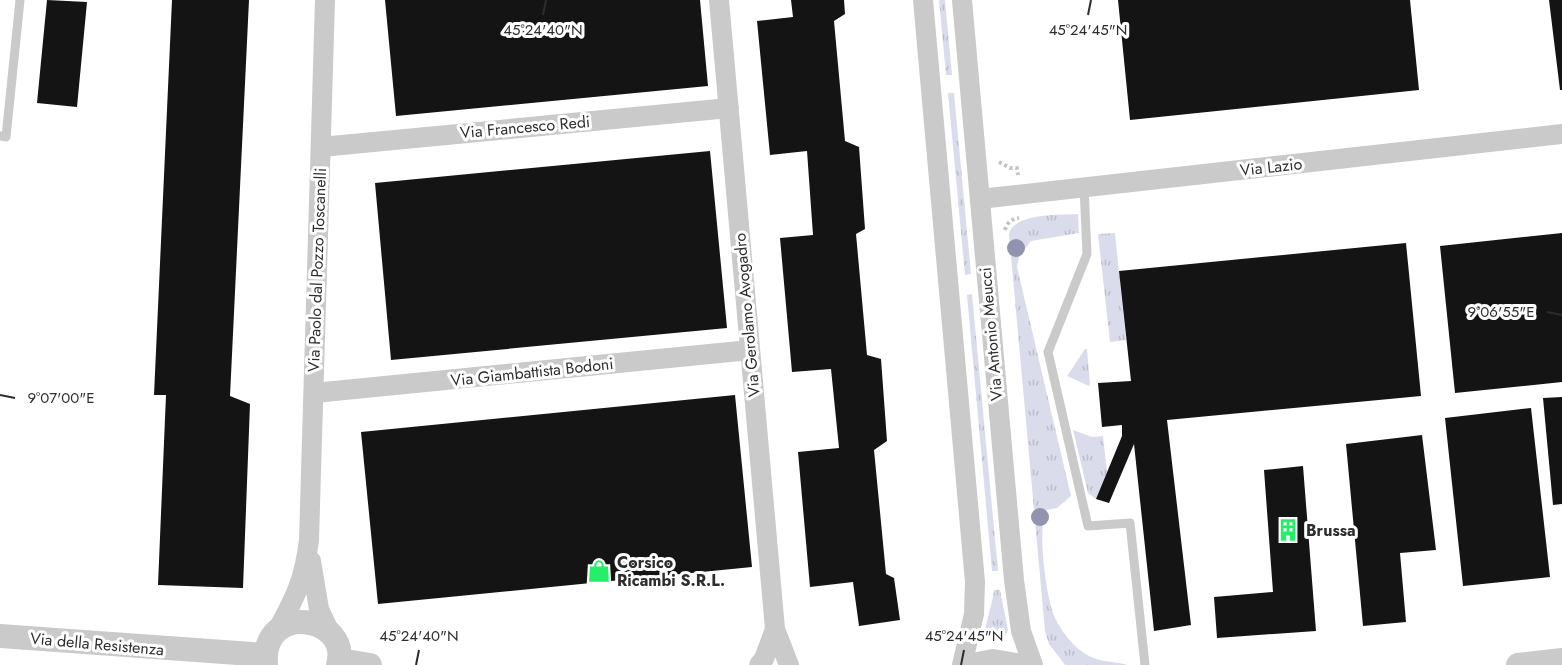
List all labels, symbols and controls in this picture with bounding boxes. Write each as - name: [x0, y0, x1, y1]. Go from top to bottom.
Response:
- text: 45°24'40"N: [503, 19, 583, 41]
- text: 45°24'45"N: [1049, 19, 1127, 41]
- street label: Via Francesco Redi: [459, 110, 591, 144]
- street label: Via Lazio: [1239, 152, 1303, 182]
- street label: Via Paolo dal Pozzo Toscanelli: [302, 168, 332, 372]
- street label: Via Gerolamo Avogadro: [728, 232, 766, 398]
- street label: Via Antonio Meucci: [974, 266, 1008, 402]
- text: 9°06'55"E: [1468, 301, 1534, 323]
- street label: Via Giambattista Bodoni: [450, 352, 614, 392]
- text: 9°07'00"E: [27, 387, 95, 409]
- building icon: Brussa: [1275, 517, 1301, 543]
- place label: Brussa: [1306, 519, 1356, 542]
- place label: Corsico Ricambi S.R.L.: [617, 551, 725, 592]
- shop icon: Corsico Ricambi S.R.L.: [586, 558, 612, 584]
- text: 45°24'40"N: [379, 625, 459, 647]
- text: 45°24'45"N: [925, 625, 1003, 647]
- street label: Via della Resistenza: [29, 627, 165, 661]

